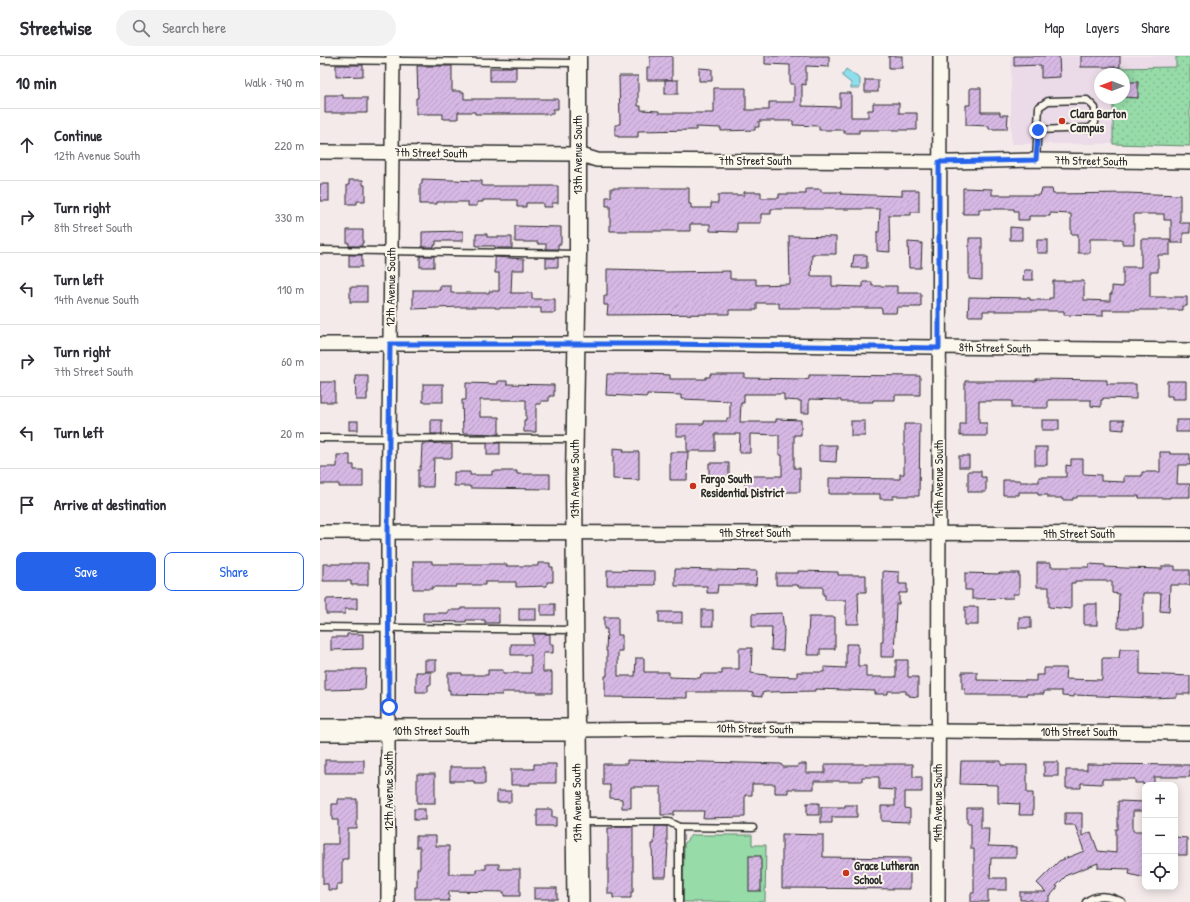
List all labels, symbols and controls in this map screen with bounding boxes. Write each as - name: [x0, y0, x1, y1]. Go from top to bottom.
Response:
- search box: [116, 10, 396, 46]
- text: Streetwise: [20, 15, 92, 41]
- icon: search: [130, 17, 152, 39]
- text: Search here: [162, 17, 226, 38]
- text: Map: [1044, 18, 1064, 37]
- text: Layers: [1086, 18, 1119, 37]
- text: Share: [1141, 18, 1170, 37]
- north arrow: [1094, 68, 1130, 104]
- text: 10 min: [16, 71, 57, 94]
- text: Walk · 740 m: [244, 73, 304, 91]
- place label: Clara Barton Campus: [1070, 105, 1127, 137]
- street label: 13th Avenue South: [569, 115, 586, 195]
- marker: Clara Barton Campus: [1057, 116, 1067, 126]
- route end: [1029, 121, 1047, 139]
- text: Continue: [54, 125, 102, 146]
- icon: ahead: [16, 134, 38, 156]
- text: 220 m: [274, 136, 304, 154]
- street label: 7th Street South: [394, 143, 468, 162]
- text: 12th Avenue South: [54, 146, 140, 164]
- street label: 7th Street South: [1054, 151, 1128, 170]
- street label: 7th Street South: [719, 152, 791, 169]
- text: Turn right: [54, 197, 110, 218]
- icon: right: [16, 206, 38, 228]
- text: 330 m: [275, 208, 304, 226]
- text: 8th Street South: [54, 218, 132, 236]
- street label: 12th Avenue South: [381, 247, 400, 327]
- text: Turn left: [54, 269, 104, 290]
- icon: left: [16, 278, 38, 300]
- text: 110 m: [277, 280, 304, 298]
- text: 14th Avenue South: [54, 290, 139, 308]
- street label: 8th Street South: [959, 338, 1031, 357]
- text: Turn right: [54, 341, 110, 362]
- icon: right: [16, 350, 38, 372]
- text: 60 m: [281, 352, 304, 370]
- text: 7th Street South: [54, 362, 133, 380]
- icon: left: [16, 422, 38, 444]
- text: Turn left: [54, 422, 104, 443]
- text: 20 m: [280, 424, 304, 442]
- street label: 13th Avenue South: [566, 439, 583, 519]
- street label: 14th Avenue South: [930, 440, 947, 518]
- place label: Fargo South Residential District: [700, 470, 785, 501]
- marker: Fargo South Residential District: [688, 481, 698, 491]
- icon: arrive: [16, 494, 38, 516]
- text: Arrive at destination: [54, 494, 166, 515]
- street label: 9th Street South: [719, 524, 791, 541]
- street label: 9th Street South: [1043, 525, 1115, 542]
- button: Save: [16, 552, 156, 591]
- button: Share: [164, 552, 304, 591]
- route start: [380, 698, 398, 716]
- street label: 10th Street South: [717, 719, 793, 738]
- street label: 10th Street South: [393, 722, 469, 739]
- street label: 10th Street South: [1041, 723, 1117, 740]
- street label: 12th Avenue South: [380, 751, 397, 831]
- street label: 13th Avenue South: [567, 763, 586, 843]
- street label: 14th Avenue South: [929, 764, 946, 842]
- map controls: [1142, 782, 1178, 890]
- button: +: [1142, 782, 1178, 818]
- button: −: [1142, 818, 1178, 854]
- button: locate: [1142, 854, 1178, 890]
- place label: Grace Lutheran School: [854, 857, 920, 888]
- marker: Grace Lutheran School: [841, 868, 851, 878]

